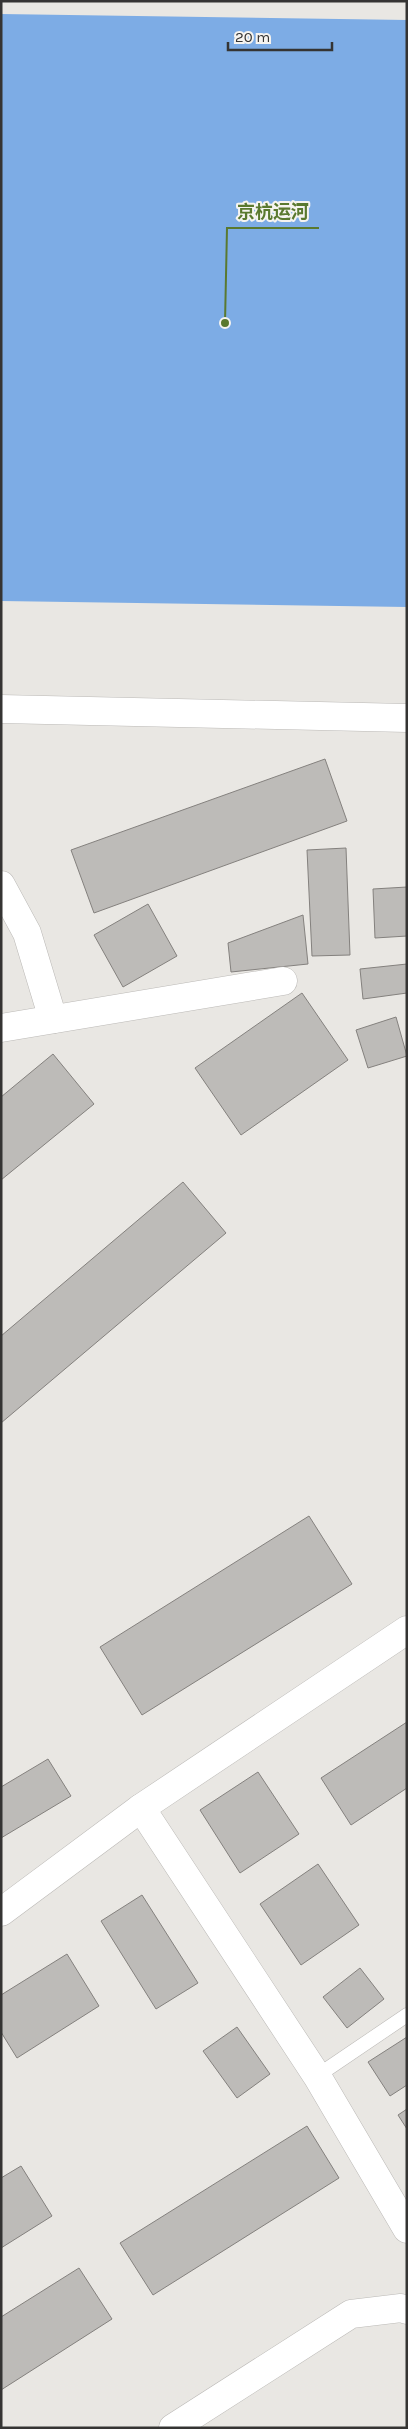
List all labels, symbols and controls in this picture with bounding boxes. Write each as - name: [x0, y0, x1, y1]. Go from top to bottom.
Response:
- scale bar: [228, 20, 332, 52]
- text: 20 m: [235, 28, 270, 46]
- callout: 京杭运河: [227, 195, 319, 228]
- text: 京杭运河: [237, 201, 309, 223]

